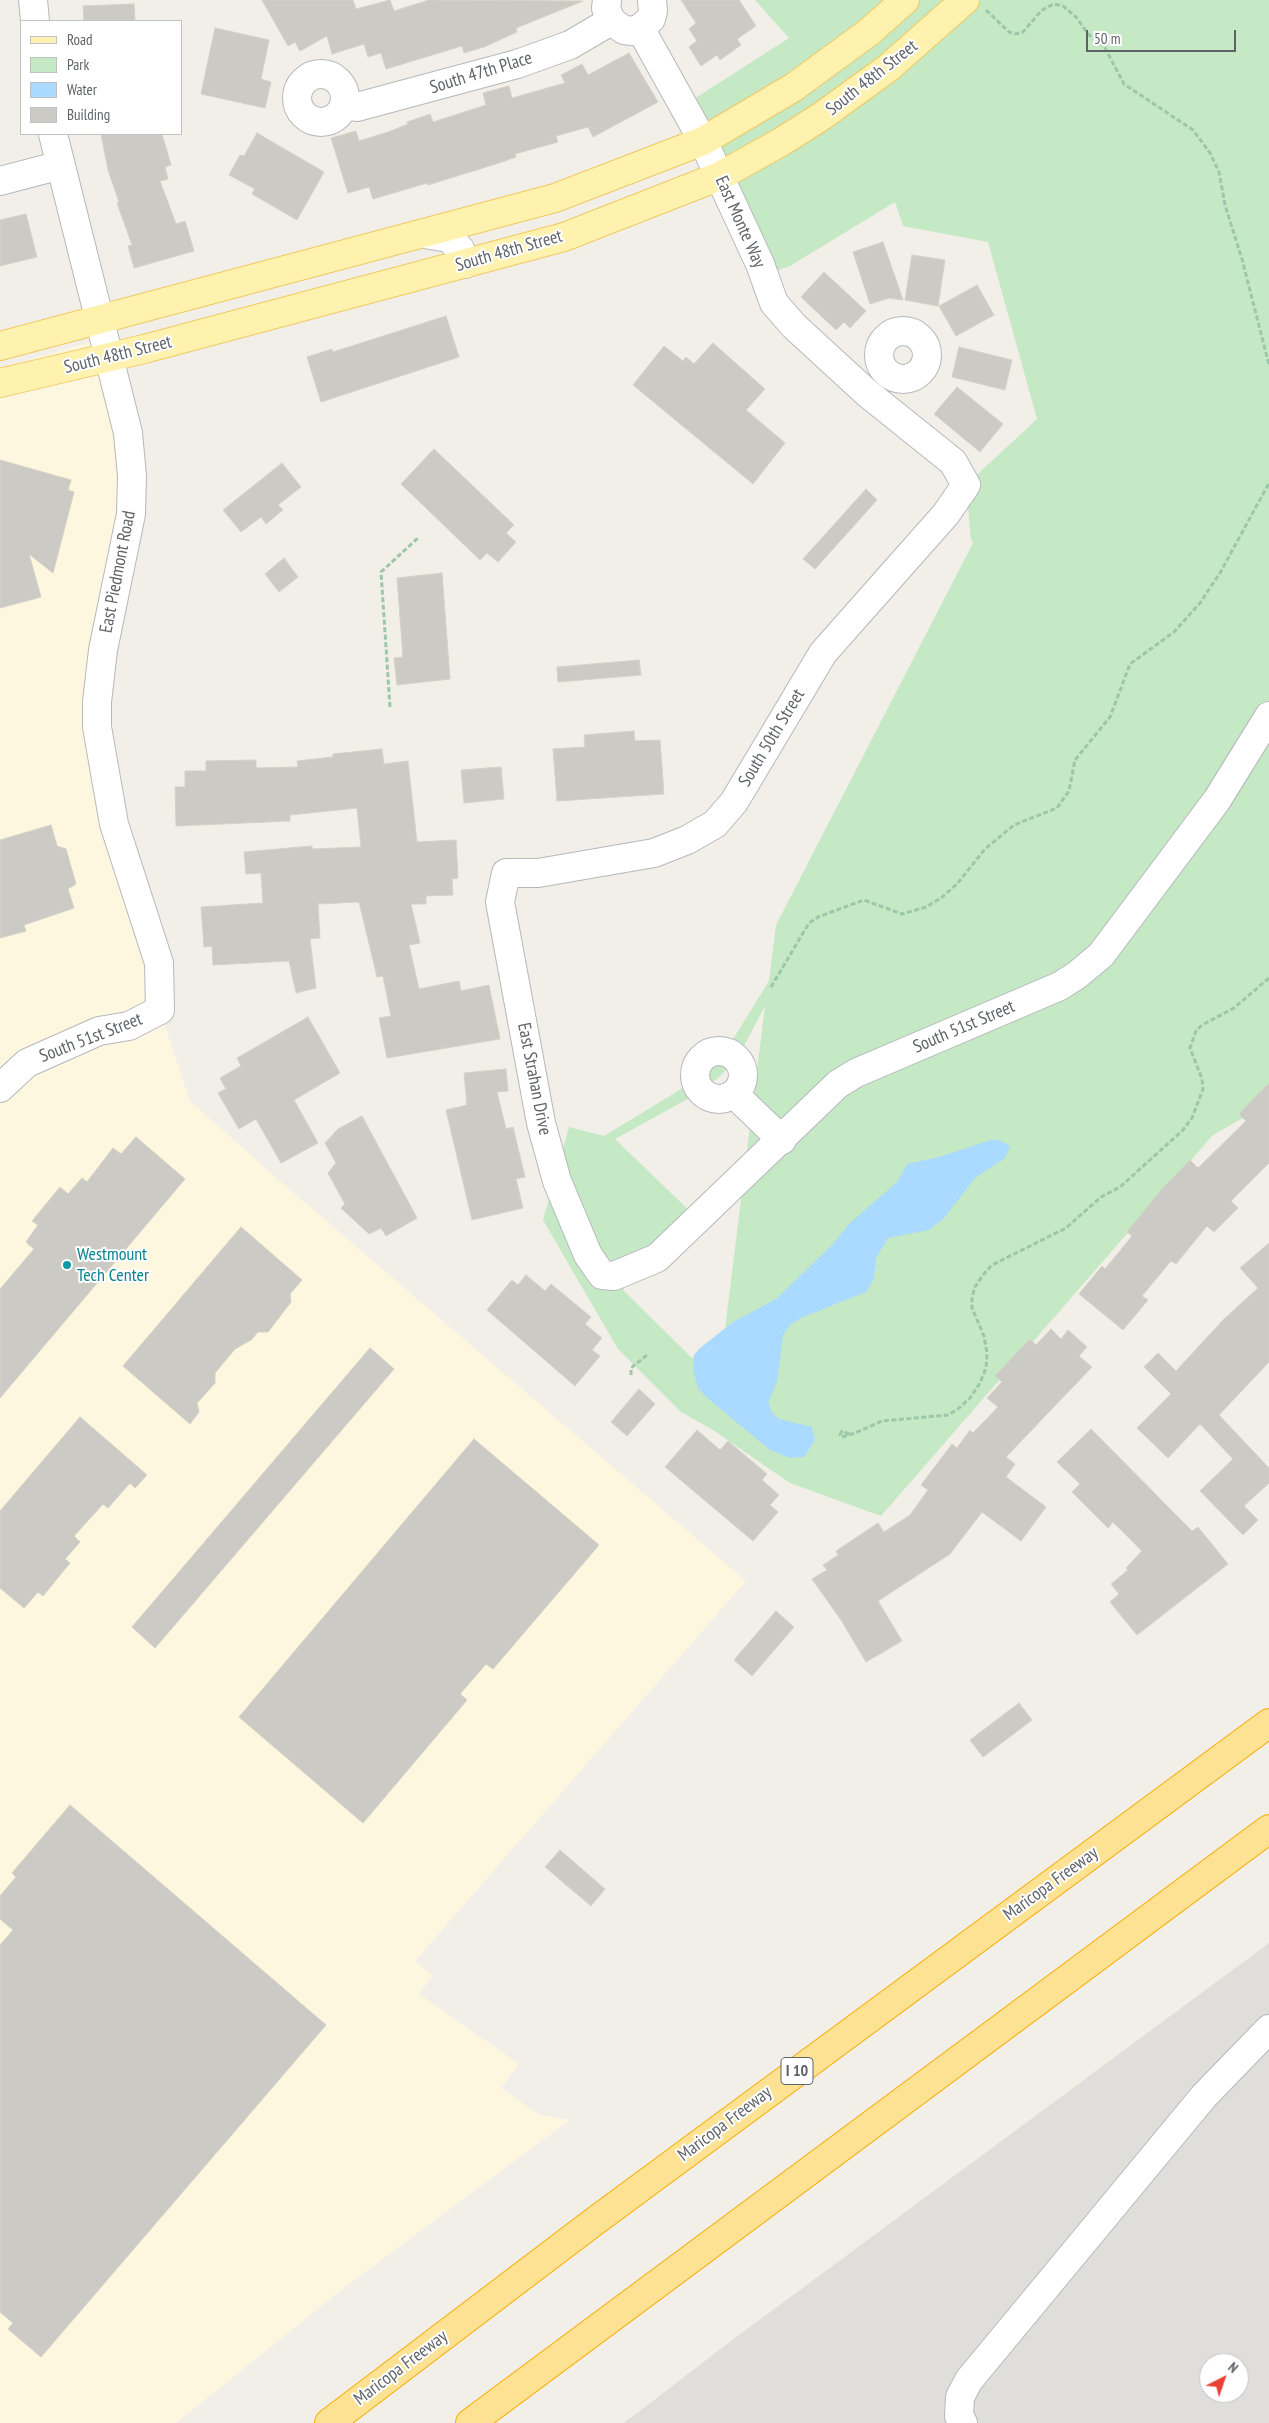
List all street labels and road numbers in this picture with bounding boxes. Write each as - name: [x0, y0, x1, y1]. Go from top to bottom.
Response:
- street label: South 48th Street: [822, 36, 922, 120]
- street label: South 47th Place: [427, 47, 535, 99]
- street label: East Monte Way: [710, 173, 770, 271]
- street label: South 48th Street: [453, 225, 565, 277]
- street label: South 48th Street: [62, 331, 174, 379]
- street label: East Piedmont Road: [96, 509, 140, 635]
- street label: South 50th Street: [734, 685, 810, 791]
- street label: South 51st Street: [910, 996, 1018, 1058]
- street label: South 51st Street: [37, 1009, 145, 1067]
- street label: East Strahan Drive: [513, 1021, 555, 1137]
- street label: Maricopa Freeway: [999, 1842, 1103, 1926]
- road number: I 10: [781, 2058, 813, 2084]
- street label: Maricopa Freeway: [674, 2082, 776, 2166]
- street label: Maricopa Freeway: [350, 2326, 452, 2410]

